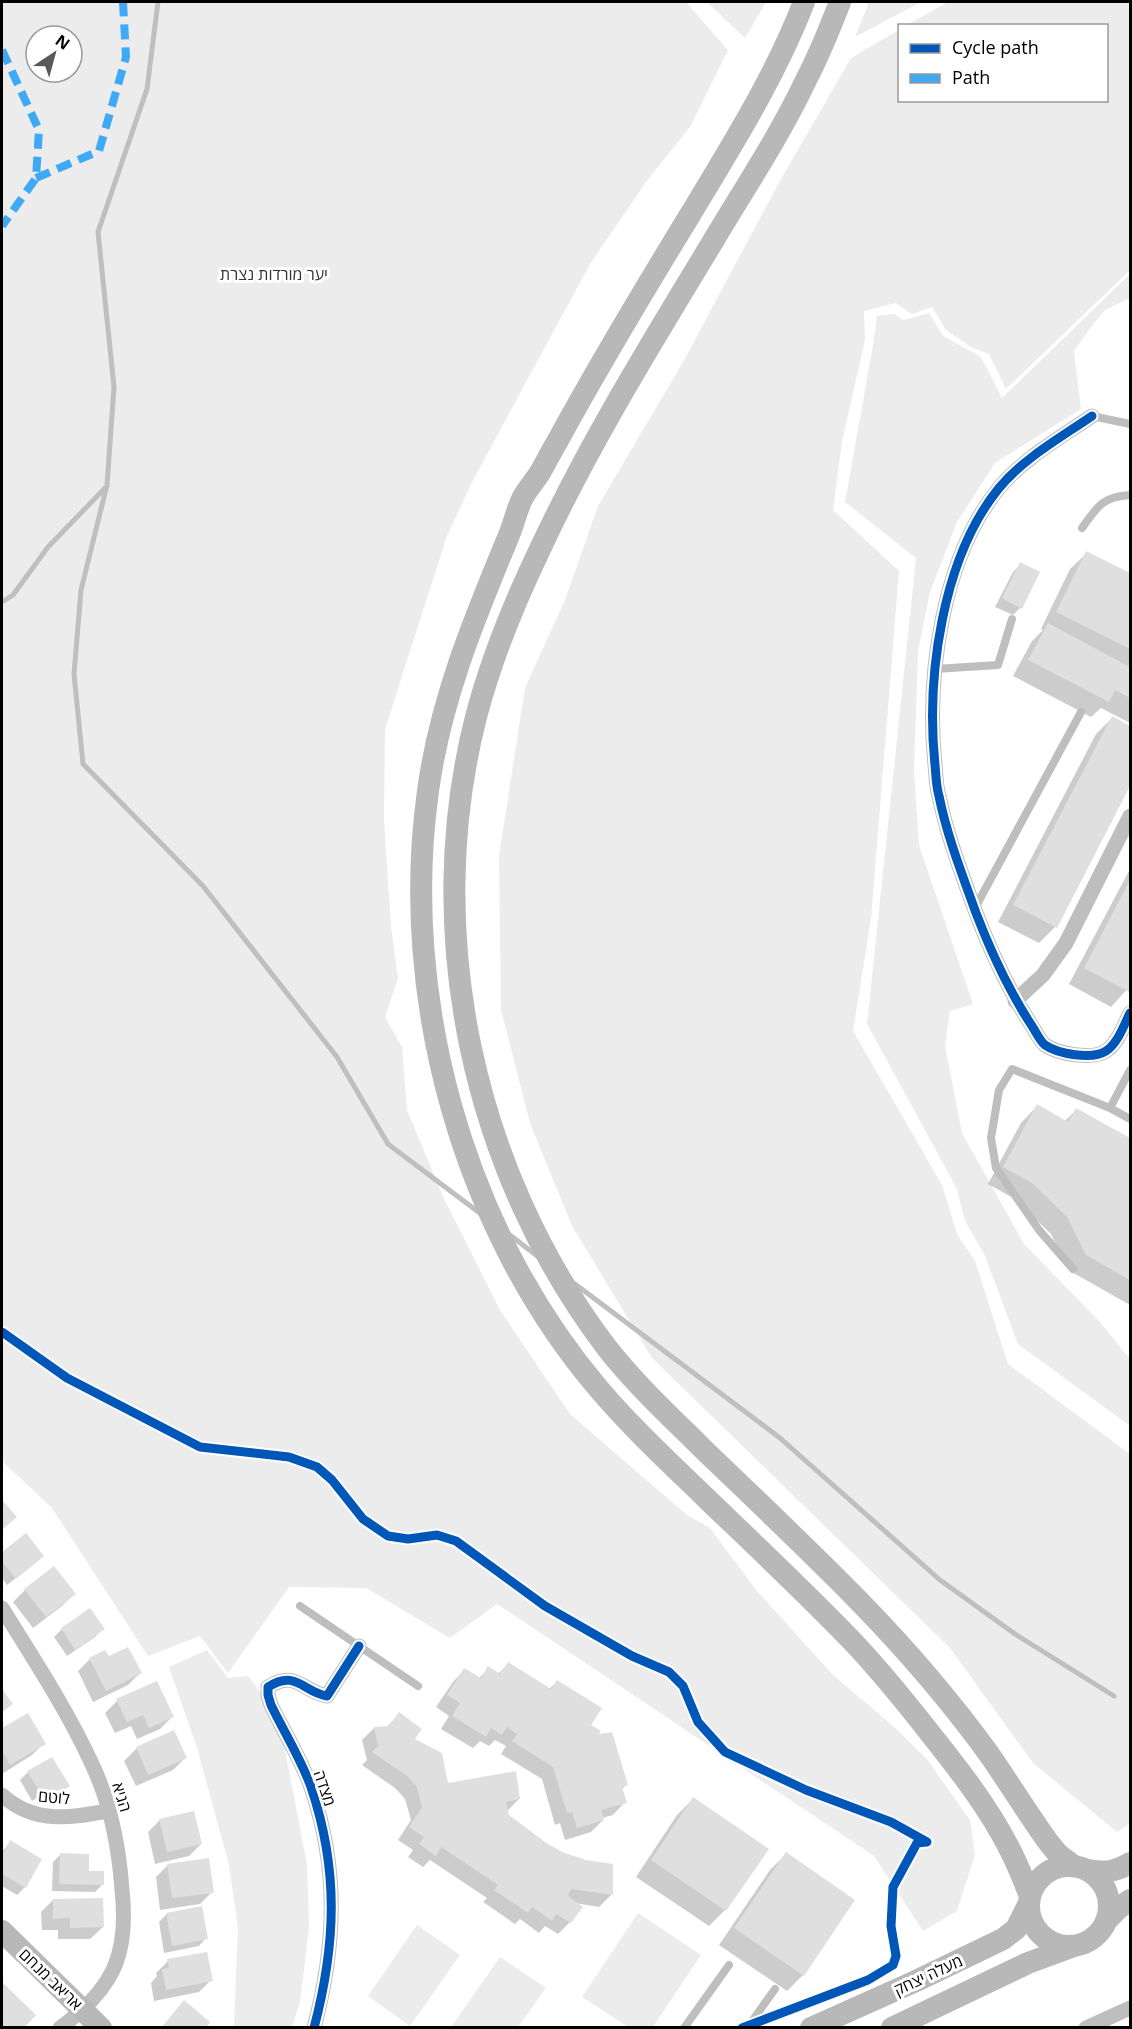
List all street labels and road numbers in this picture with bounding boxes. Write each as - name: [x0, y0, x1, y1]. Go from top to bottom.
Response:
- street label: מצדה: [309, 1767, 341, 1809]
- street label: הגיא: [107, 1780, 137, 1814]
- street label: לוטם: [37, 1785, 71, 1809]
- street label: אריאב מנחם: [15, 1943, 87, 2015]
- street label: מעלה יצחק: [890, 1949, 966, 2001]

